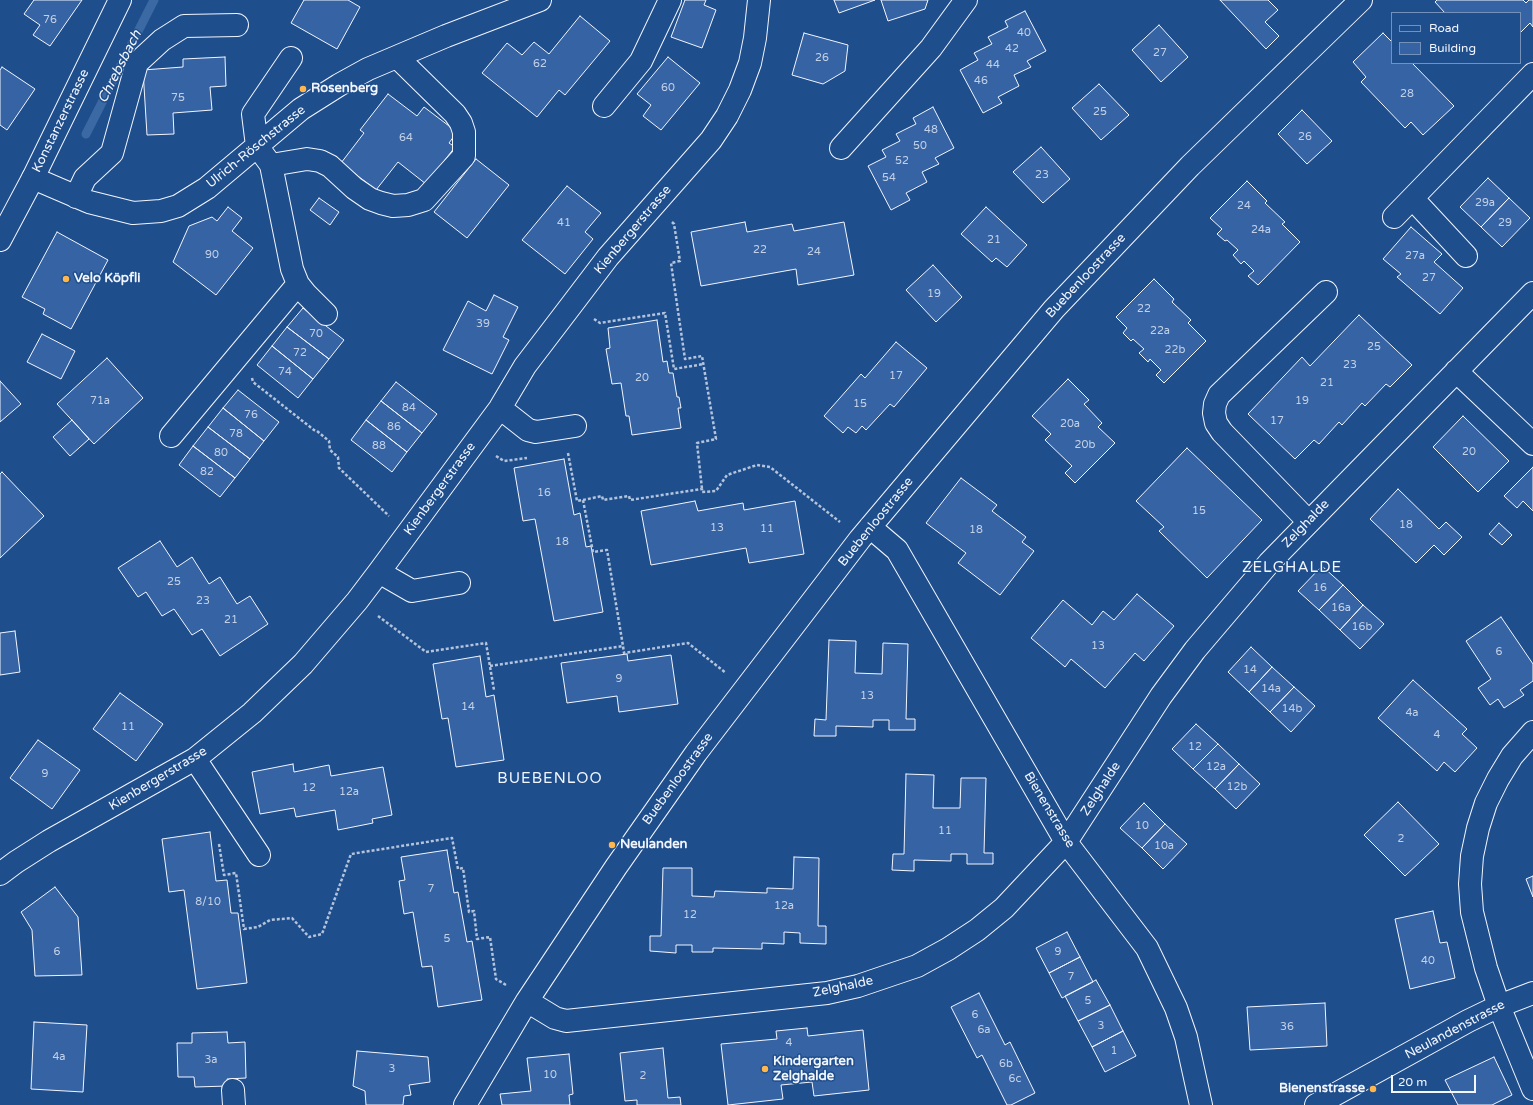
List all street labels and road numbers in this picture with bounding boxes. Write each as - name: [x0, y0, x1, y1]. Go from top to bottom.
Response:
- street label: Konstanzerstrasse: [29, 67, 93, 175]
- street label: Ulrich-Röschstrasse: [203, 102, 309, 192]
- street label: Kienbergerstrasse: [591, 182, 675, 278]
- street label: Buebenloostrasse: [1043, 230, 1129, 322]
- street label: Kienbergerstrasse: [401, 439, 479, 539]
- street label: Buebenloostrasse: [835, 474, 917, 570]
- street label: Zelghalde: [1279, 497, 1333, 551]
- street label: Buebenloostrasse: [639, 730, 717, 828]
- street label: Kienbergerstrasse: [106, 744, 210, 814]
- street label: Zelghalde: [1078, 759, 1124, 819]
- street label: Bienenstrasse: [1020, 769, 1078, 851]
- street label: Zelghalde: [811, 973, 875, 1001]
- street label: Neulandenstrasse: [1402, 997, 1508, 1063]

